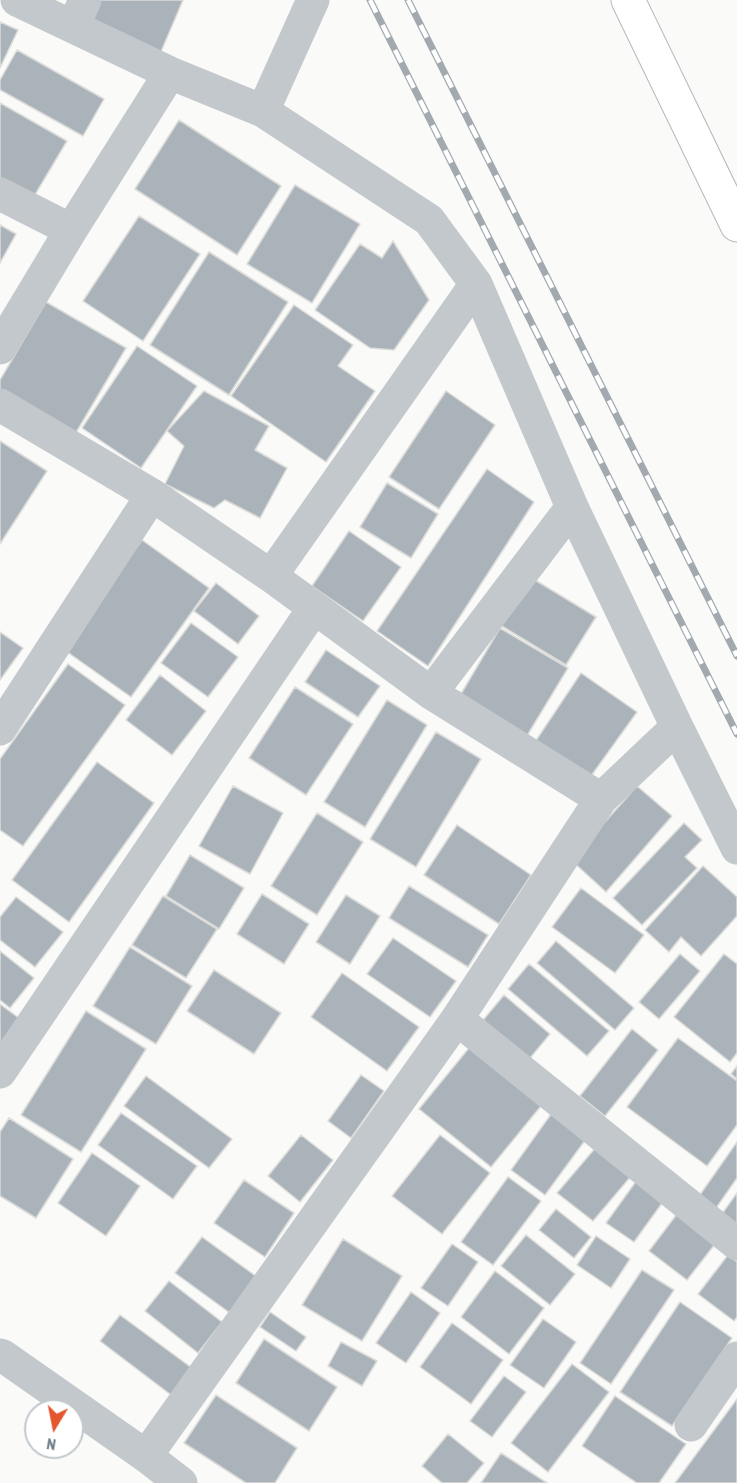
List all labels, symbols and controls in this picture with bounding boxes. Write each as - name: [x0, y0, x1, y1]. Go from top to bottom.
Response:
- north arrow: [24, 1399, 84, 1459]
- text: N: [45, 1434, 57, 1455]

